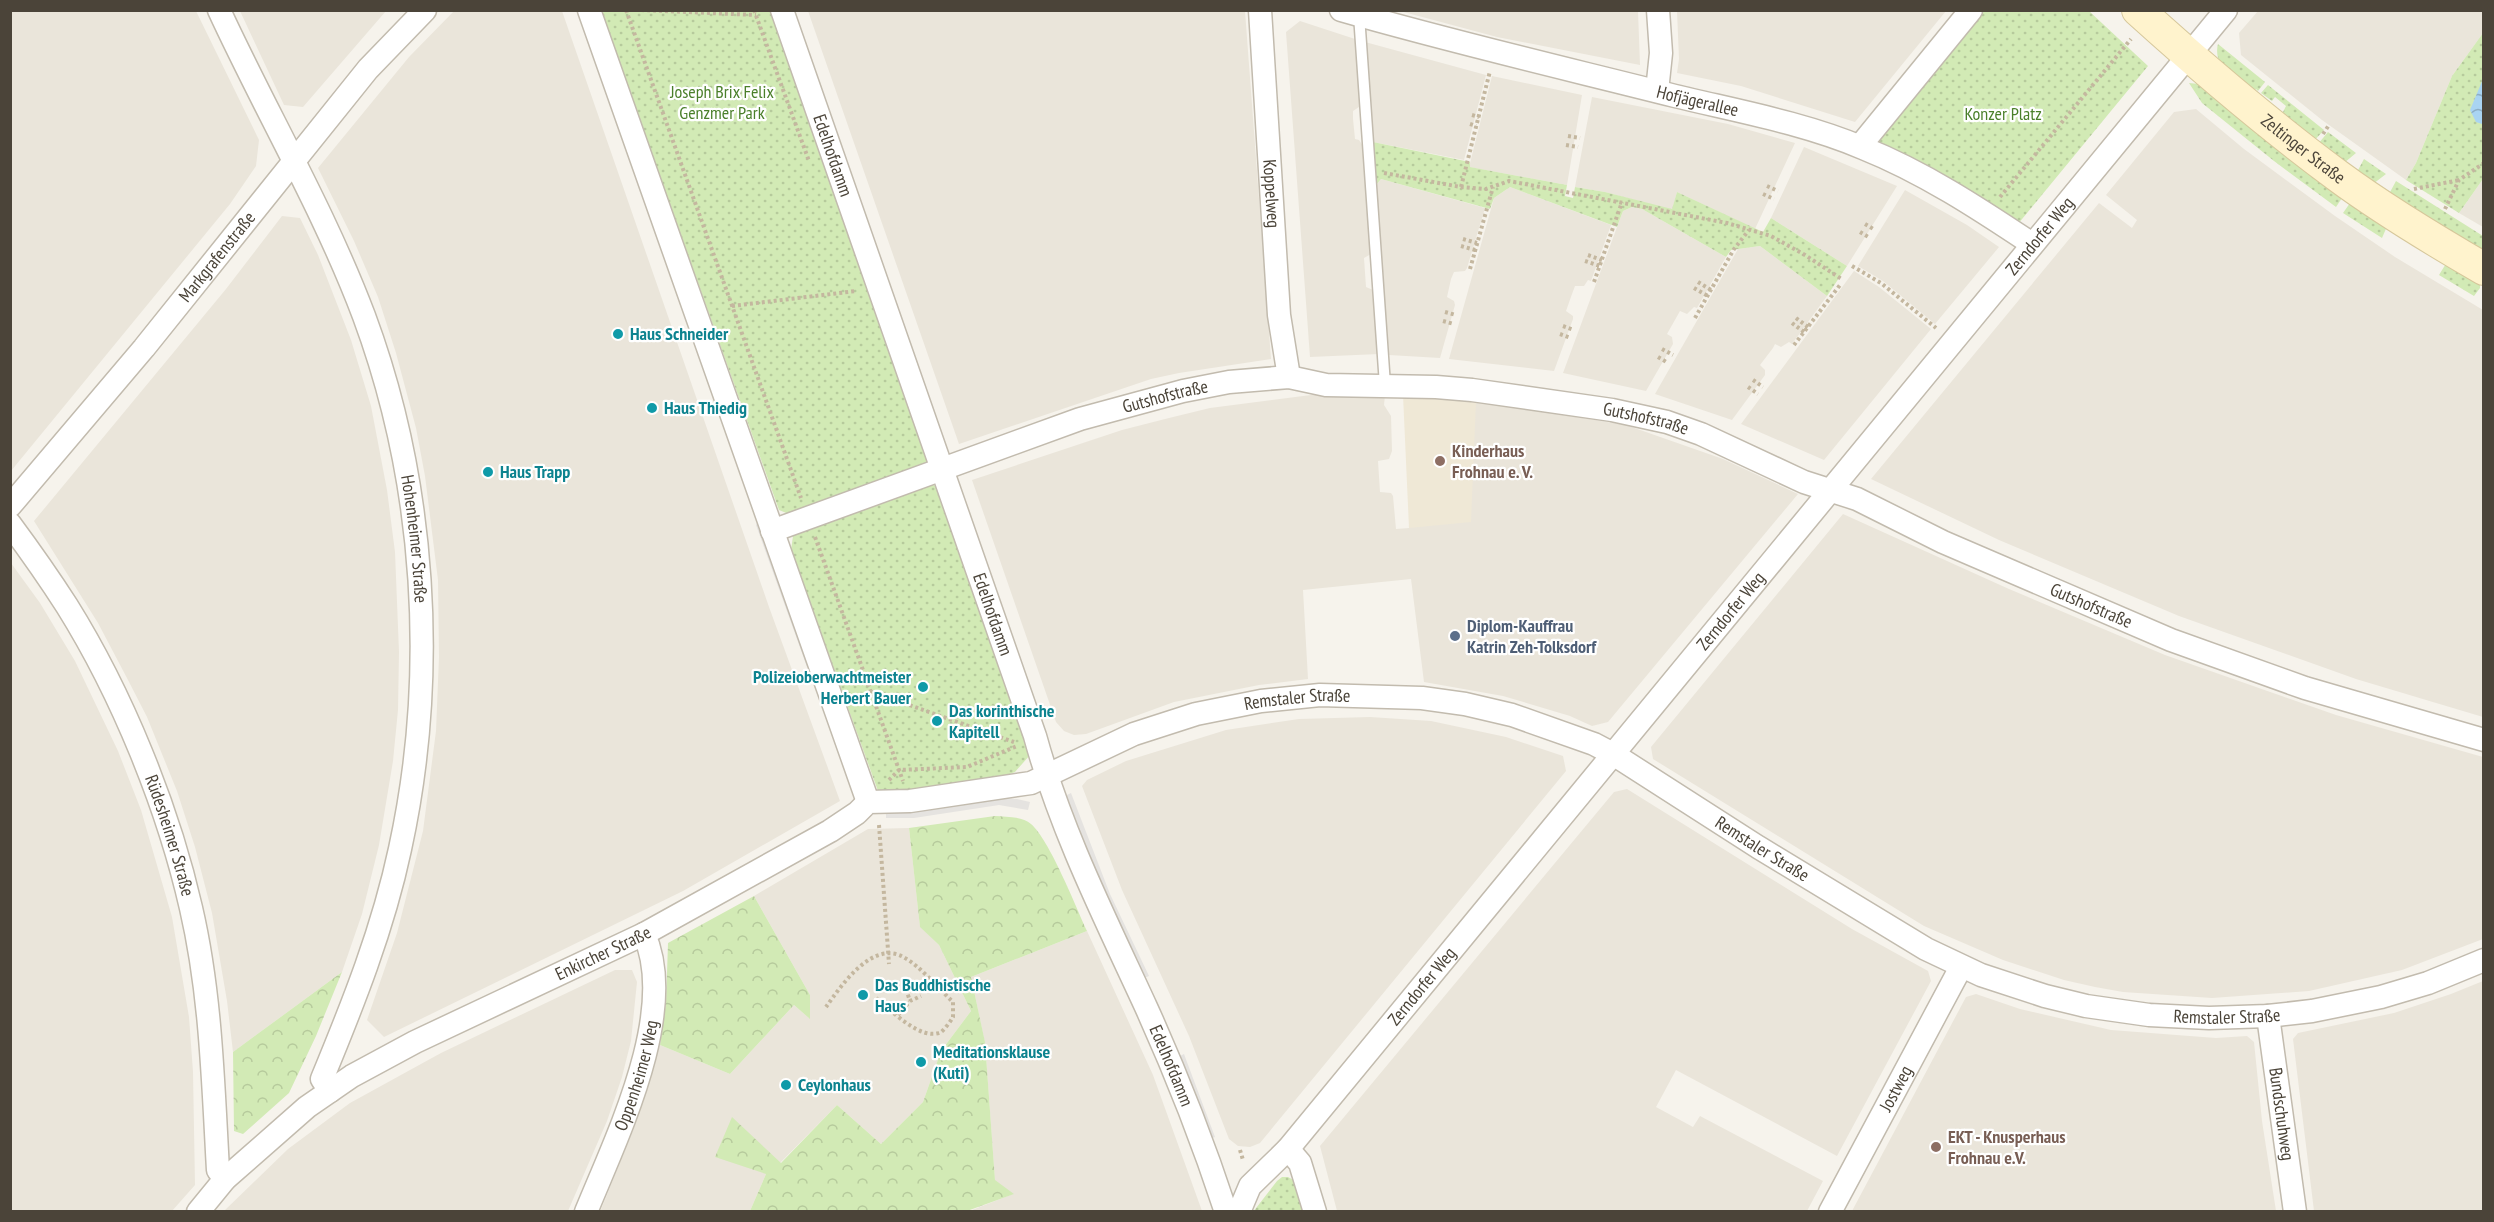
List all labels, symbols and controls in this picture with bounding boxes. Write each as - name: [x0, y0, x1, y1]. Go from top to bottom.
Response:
- park label: Joseph Brix Felix Genzmer Park: [669, 80, 774, 124]
- street label: Hofjägerallee: [1654, 80, 1741, 121]
- park label: Konzer Platz: [1964, 102, 2042, 125]
- street label: Zeltinger Straße: [2257, 109, 2350, 189]
- street label: Edelhofdamm: [808, 111, 858, 200]
- street label: Koppelweg: [1258, 159, 1286, 229]
- street label: Zerndorfer Weg: [2000, 192, 2079, 280]
- street label: Markgrafenstraße: [173, 207, 260, 307]
- place label: Haus Schneider: [630, 322, 729, 345]
- marker: Haus Schneider: [611, 327, 625, 341]
- street label: Gutshofstraße: [1120, 374, 1210, 418]
- place label: Haus Thiedig: [664, 396, 747, 419]
- street label: Gutshofstraße: [1602, 397, 1692, 440]
- marker: Haus Thiedig: [645, 401, 659, 415]
- place label: Kinderhaus Frohnau e. V.: [1452, 439, 1533, 483]
- marker: Kinderhaus Frohnau e. V.: [1433, 454, 1447, 468]
- place label: Haus Trapp: [500, 460, 570, 483]
- marker: Haus Trapp: [481, 465, 495, 479]
- street label: Hohenheimer Straße: [396, 473, 433, 603]
- street label: Zerndorfer Weg: [1691, 567, 1770, 655]
- street label: Edelhofdamm: [968, 570, 1018, 658]
- street label: Gutshofstraße: [2047, 577, 2136, 633]
- place label: Diplom-Kauffrau Katrin Zeh-Tolksdorf: [1467, 614, 1597, 658]
- marker: Diplom-Kauffrau Katrin Zeh-Tolksdorf: [1448, 629, 1462, 643]
- place label: Polizeioberwachtmeister Herbert Bauer: [753, 665, 912, 709]
- marker: Polizeioberwachtmeister Herbert Bauer: [916, 680, 930, 694]
- street label: Remstaler Straße: [1242, 683, 1351, 715]
- place label: Das korinthische Kapitell: [949, 699, 1055, 743]
- marker: Das korinthische Kapitell: [930, 714, 944, 728]
- street label: Rüdesheimer Straße: [140, 771, 200, 898]
- street label: Remstaler Straße: [1711, 811, 1814, 887]
- street label: Enkircher Straße: [551, 920, 655, 985]
- street label: Zerndorfer Weg: [1383, 942, 1461, 1030]
- place label: Das Buddhistische Haus: [875, 973, 991, 1017]
- marker: Das Buddhistische Haus: [856, 988, 870, 1002]
- street label: Remstaler Straße: [2173, 1003, 2281, 1029]
- street label: Oppenheimer Weg: [609, 1018, 663, 1134]
- street label: Edelhofdamm: [1145, 1021, 1199, 1109]
- place label: Meditationsklause (Kuti): [933, 1040, 1051, 1084]
- marker: Meditationsklause (Kuti): [914, 1055, 928, 1069]
- street label: Jostweg: [1873, 1061, 1917, 1116]
- street label: Bundschuhweg: [2264, 1066, 2300, 1162]
- place label: Ceylonhaus: [798, 1073, 871, 1096]
- marker: Ceylonhaus: [779, 1078, 793, 1092]
- place label: EKT - Knusperhaus Frohnau e.V.: [1948, 1125, 2066, 1169]
- marker: EKT - Knusperhaus Frohnau e.V.: [1929, 1140, 1943, 1154]

